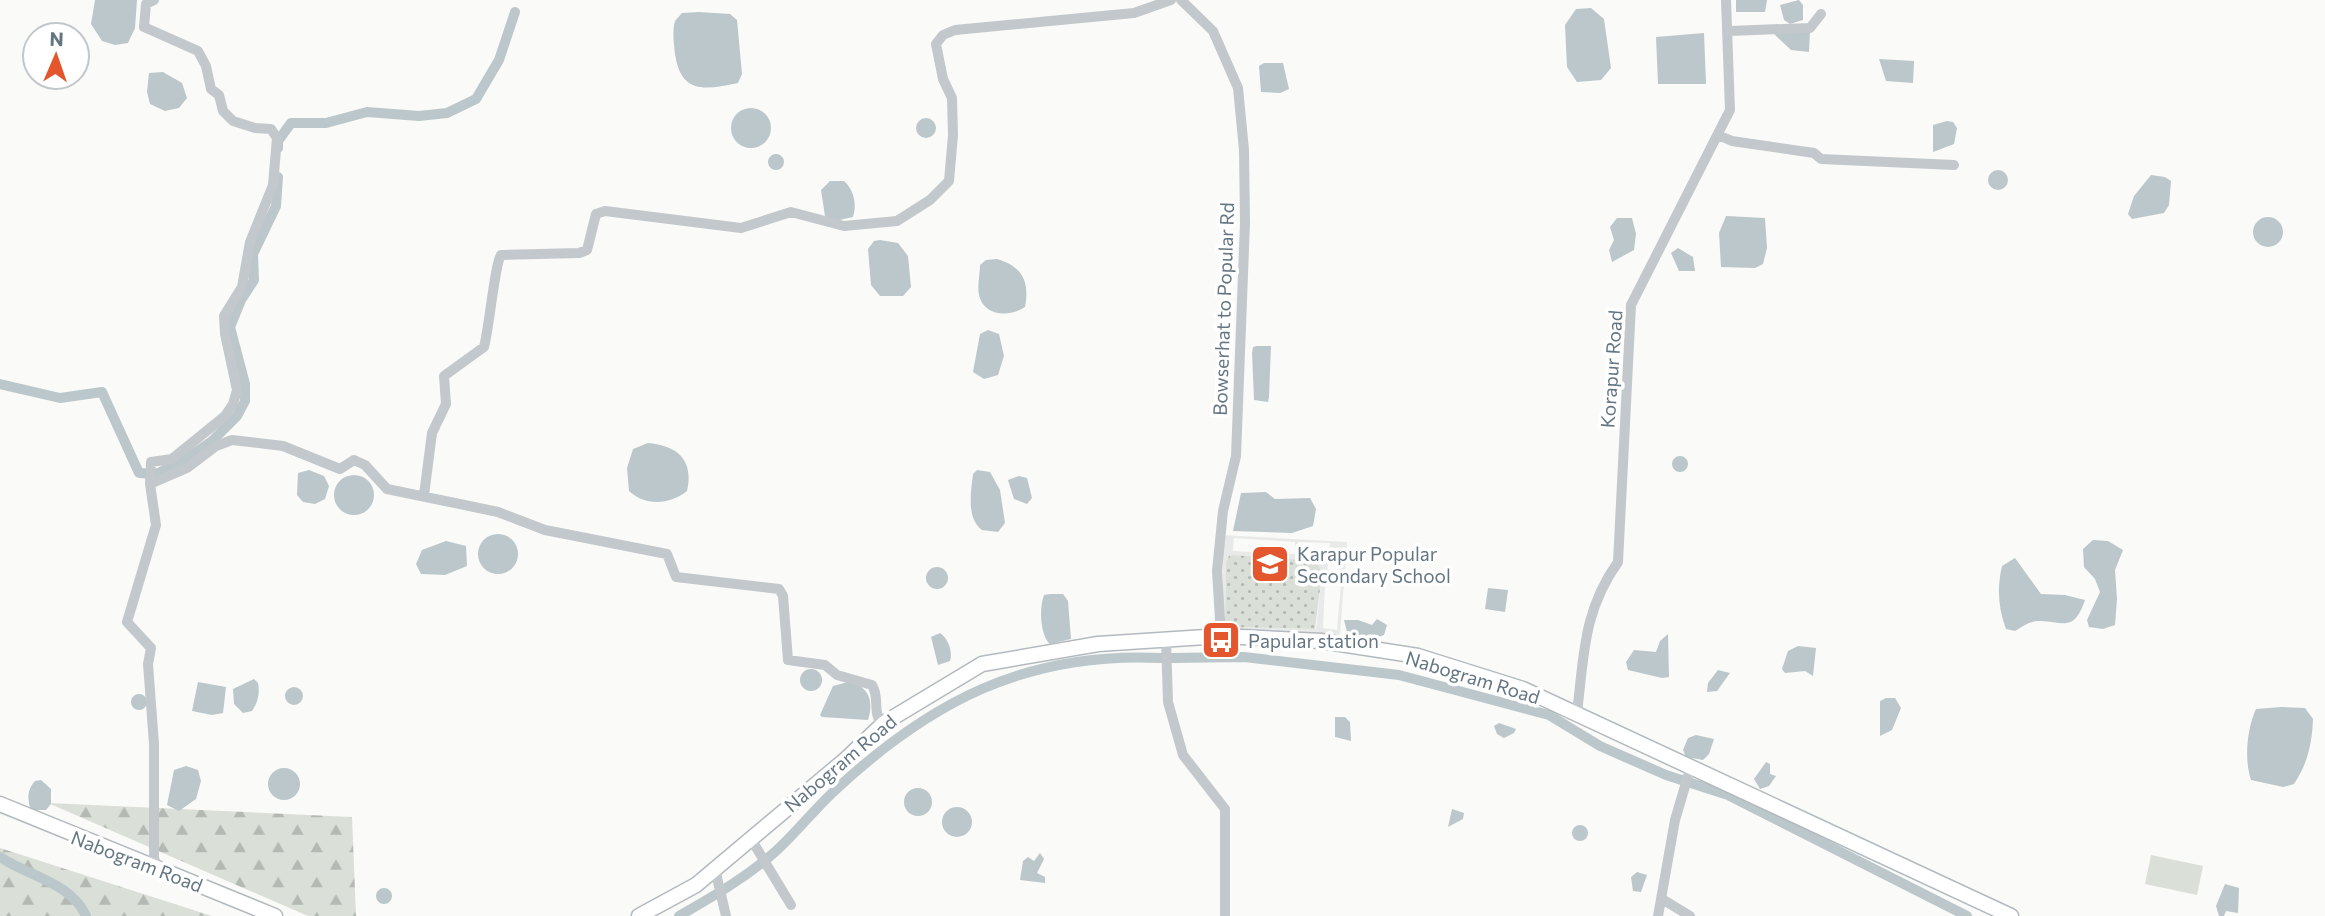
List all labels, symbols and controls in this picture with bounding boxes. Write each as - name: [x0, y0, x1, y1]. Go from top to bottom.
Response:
- north arrow: [21, 21, 91, 91]
- text: N: [49, 27, 64, 50]
- street label: Bowserhat to Popular Rd: [1208, 202, 1238, 416]
- street label: Korapur Road: [1595, 309, 1627, 429]
- place label: Karapur Popular Secondary School: [1297, 542, 1451, 587]
- school or university icon: Karapur Popular Secondary School: [1249, 543, 1291, 585]
- bus stop icon: Papular station: [1200, 619, 1242, 661]
- place label: Papular station: [1248, 629, 1379, 652]
- street label: Nabogram Road: [1403, 646, 1543, 708]
- street label: Nabogram Road: [779, 709, 901, 817]
- street label: Nabogram Road: [68, 825, 206, 897]

